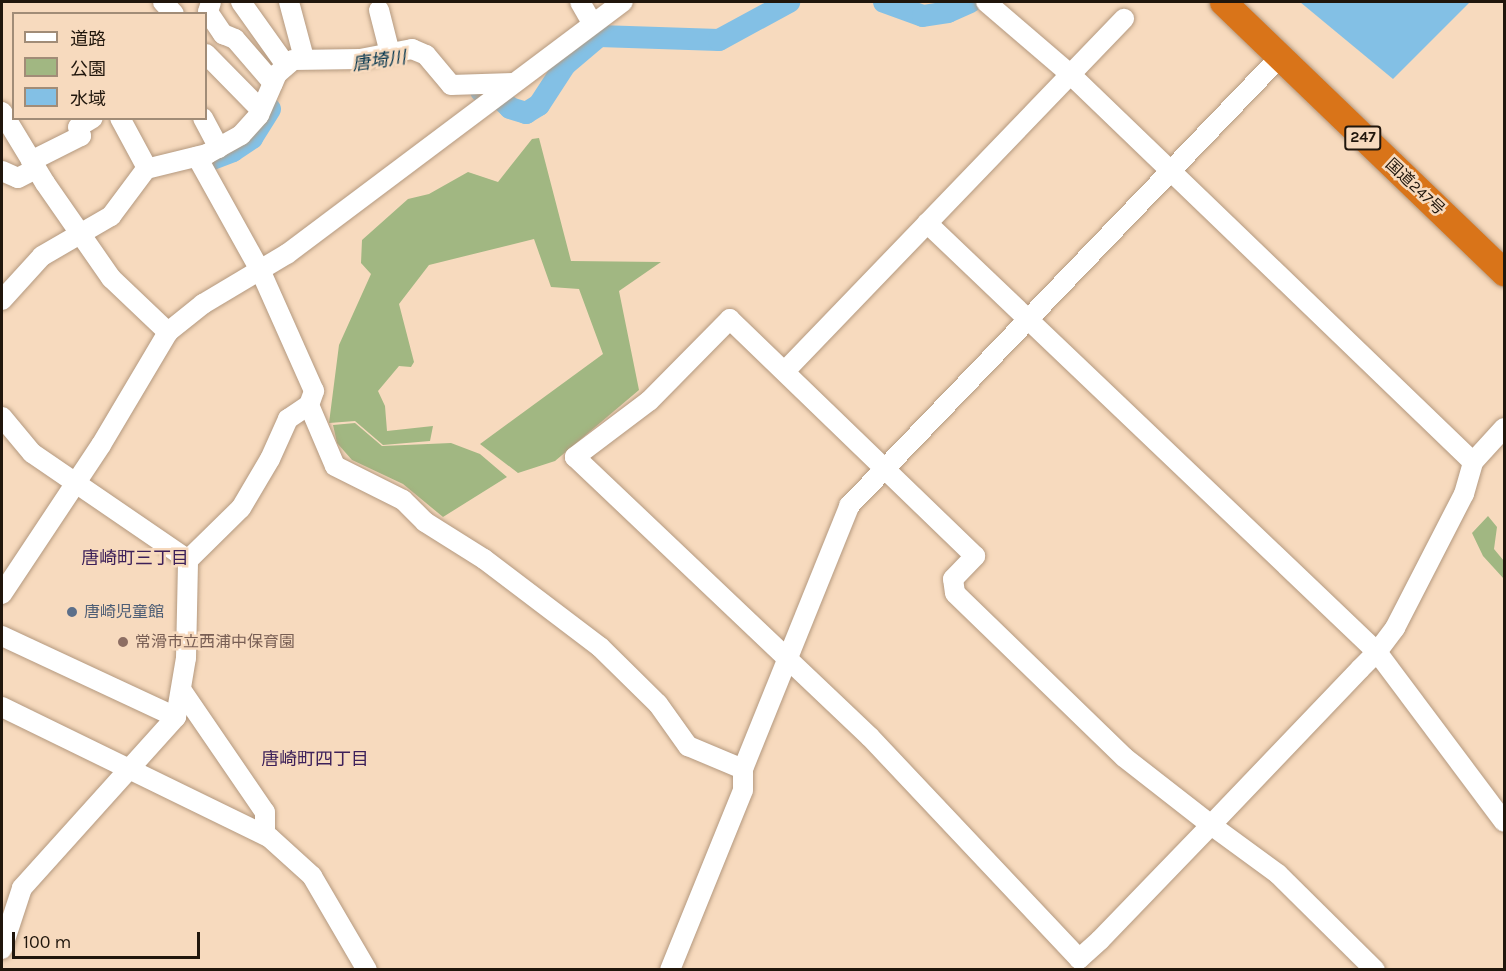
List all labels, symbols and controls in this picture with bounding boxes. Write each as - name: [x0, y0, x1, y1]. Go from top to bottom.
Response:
- legend: [12, 12, 207, 120]
- text: 道路: [70, 28, 106, 50]
- water label: 唐埼川: [351, 47, 407, 75]
- text: 公園: [70, 58, 106, 80]
- text: 水域: [70, 88, 106, 110]
- road number: 247: [1344, 126, 1382, 150]
- street label: 国道247号: [1381, 155, 1449, 219]
- district label: 唐崎町三丁目: [81, 547, 189, 569]
- place label: 唐崎児童館: [84, 602, 164, 622]
- marker: 唐崎児童館: [65, 605, 79, 619]
- place label: 常滑市立西浦中保育園: [135, 632, 295, 652]
- marker: 常滑市立西浦中保育園: [116, 635, 130, 649]
- district label: 唐崎町四丁目: [261, 748, 369, 770]
- scale bar: [15, 920, 202, 958]
- text: 100 m: [23, 931, 71, 953]

